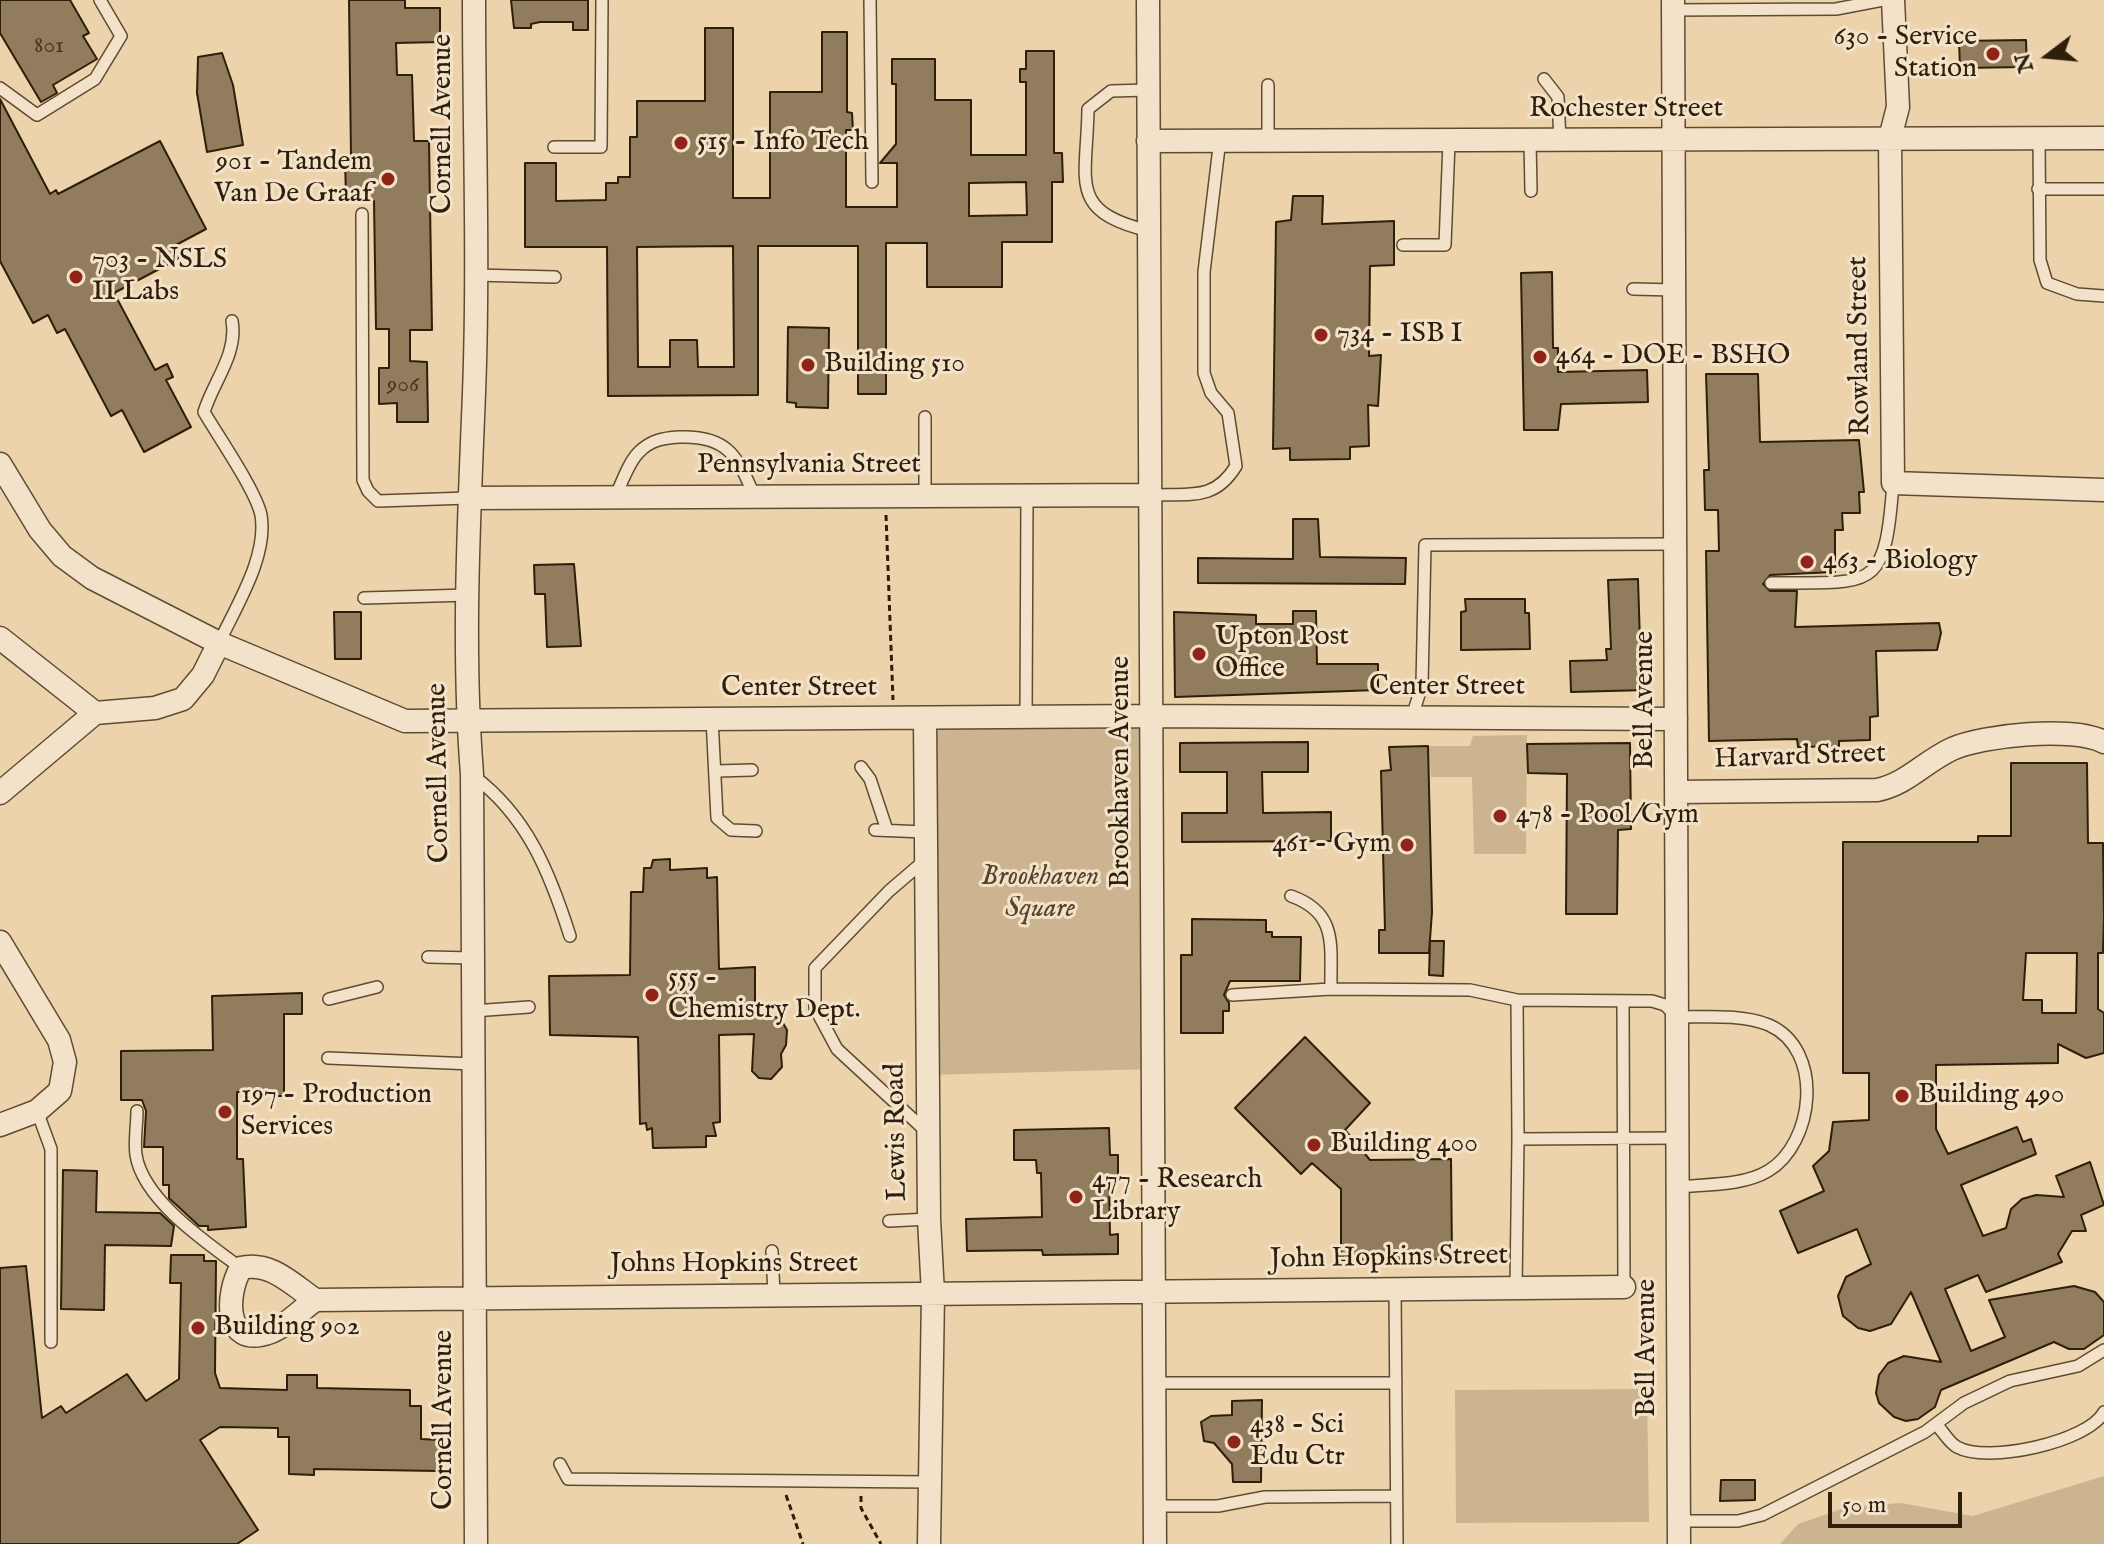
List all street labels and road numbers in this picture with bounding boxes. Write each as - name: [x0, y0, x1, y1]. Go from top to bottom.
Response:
- street label: Cornell Avenue: [427, 34, 461, 214]
- street label: Rochester Street: [1529, 93, 1723, 127]
- street label: Rowland Street: [1843, 256, 1879, 436]
- street label: Pennsylvania Street: [697, 449, 921, 483]
- street label: Bell Avenue: [1629, 631, 1663, 769]
- street label: Brookhaven Avenue: [1105, 656, 1139, 888]
- street label: Center Street: [1369, 671, 1525, 705]
- street label: Center Street: [721, 672, 877, 706]
- street label: Cornell Avenue: [422, 683, 458, 863]
- street label: Harvard Street: [1714, 738, 1886, 778]
- street label: Lewis Road: [880, 1063, 916, 1201]
- street label: John Hopkins Street: [1270, 1240, 1508, 1278]
- street label: Johns Hopkins Street: [610, 1248, 858, 1282]
- street label: Bell Avenue: [1631, 1279, 1665, 1417]
- street label: Cornell Avenue: [428, 1330, 462, 1510]

